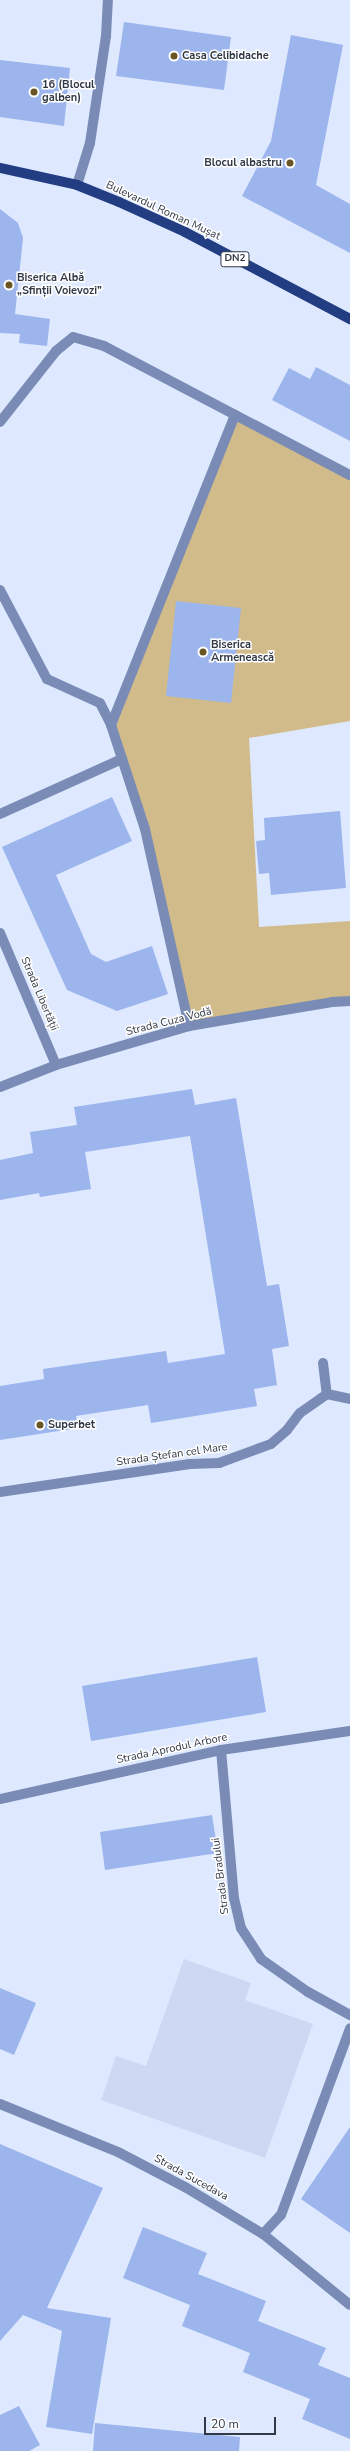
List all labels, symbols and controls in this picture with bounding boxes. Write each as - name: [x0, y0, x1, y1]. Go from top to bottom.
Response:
- place label: Casa Celibidache: [182, 49, 269, 63]
- marker: Casa Celibidache: [169, 51, 179, 61]
- place label: 16 (Blocul galben): [42, 79, 95, 105]
- marker: 16 (Blocul galben): [29, 87, 39, 97]
- place label: Blocul albastru: [204, 156, 282, 170]
- marker: Blocul albastru: [285, 158, 295, 168]
- street label: Bulevardul Roman Mușat: [104, 179, 222, 243]
- road number: DN2: [220, 251, 250, 267]
- place label: Biserica Albă „Sfinții Voievozi”: [17, 272, 102, 298]
- marker: Biserica Albă „Sfinții Voievozi”: [4, 280, 14, 290]
- place label: Biserica Armenească: [211, 639, 274, 665]
- marker: Biserica Armenească: [198, 647, 208, 657]
- street label: Strada Libertății: [17, 955, 61, 1033]
- street label: Strada Cuza Vodă: [125, 1005, 213, 1039]
- place label: Superbet: [48, 1418, 95, 1432]
- marker: Superbet: [35, 1420, 45, 1430]
- street label: Strada Ștefan cel Mare: [116, 1441, 228, 1469]
- street label: Strada Aprodul Arbore: [116, 1731, 228, 1767]
- street label: Strada Bradului: [210, 1837, 232, 1915]
- street label: Strada Sucedava: [152, 2152, 230, 2204]
- scale bar: [206, 2409, 278, 2435]
- text: 20 m: [211, 2416, 239, 2432]

